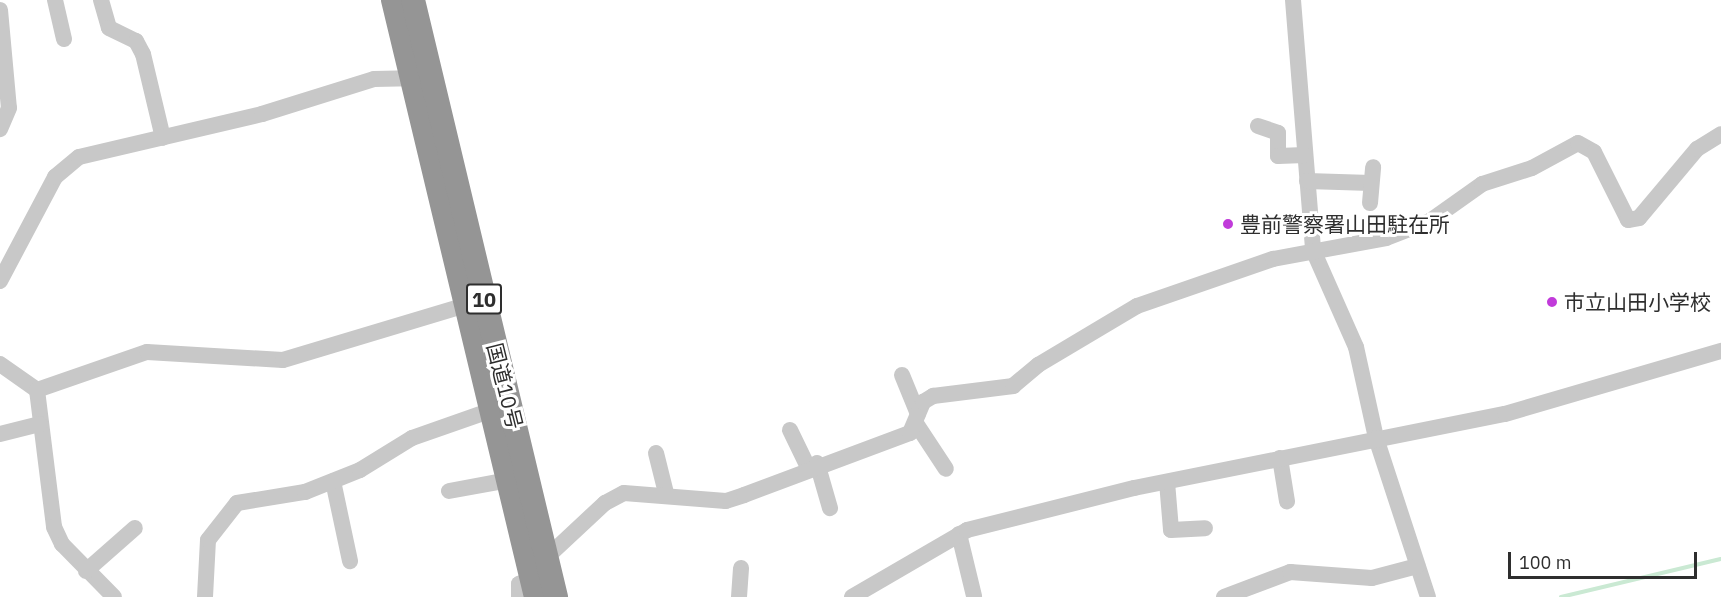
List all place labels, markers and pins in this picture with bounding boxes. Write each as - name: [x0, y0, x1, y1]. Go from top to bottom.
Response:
- place label: 豊前警察署山田駐在所: [1240, 211, 1450, 237]
- marker: 豊前警察署山田駐在所: [1221, 217, 1235, 231]
- place label: 市立山田小学校: [1564, 289, 1711, 315]
- marker: 市立山田小学校: [1545, 295, 1559, 309]

